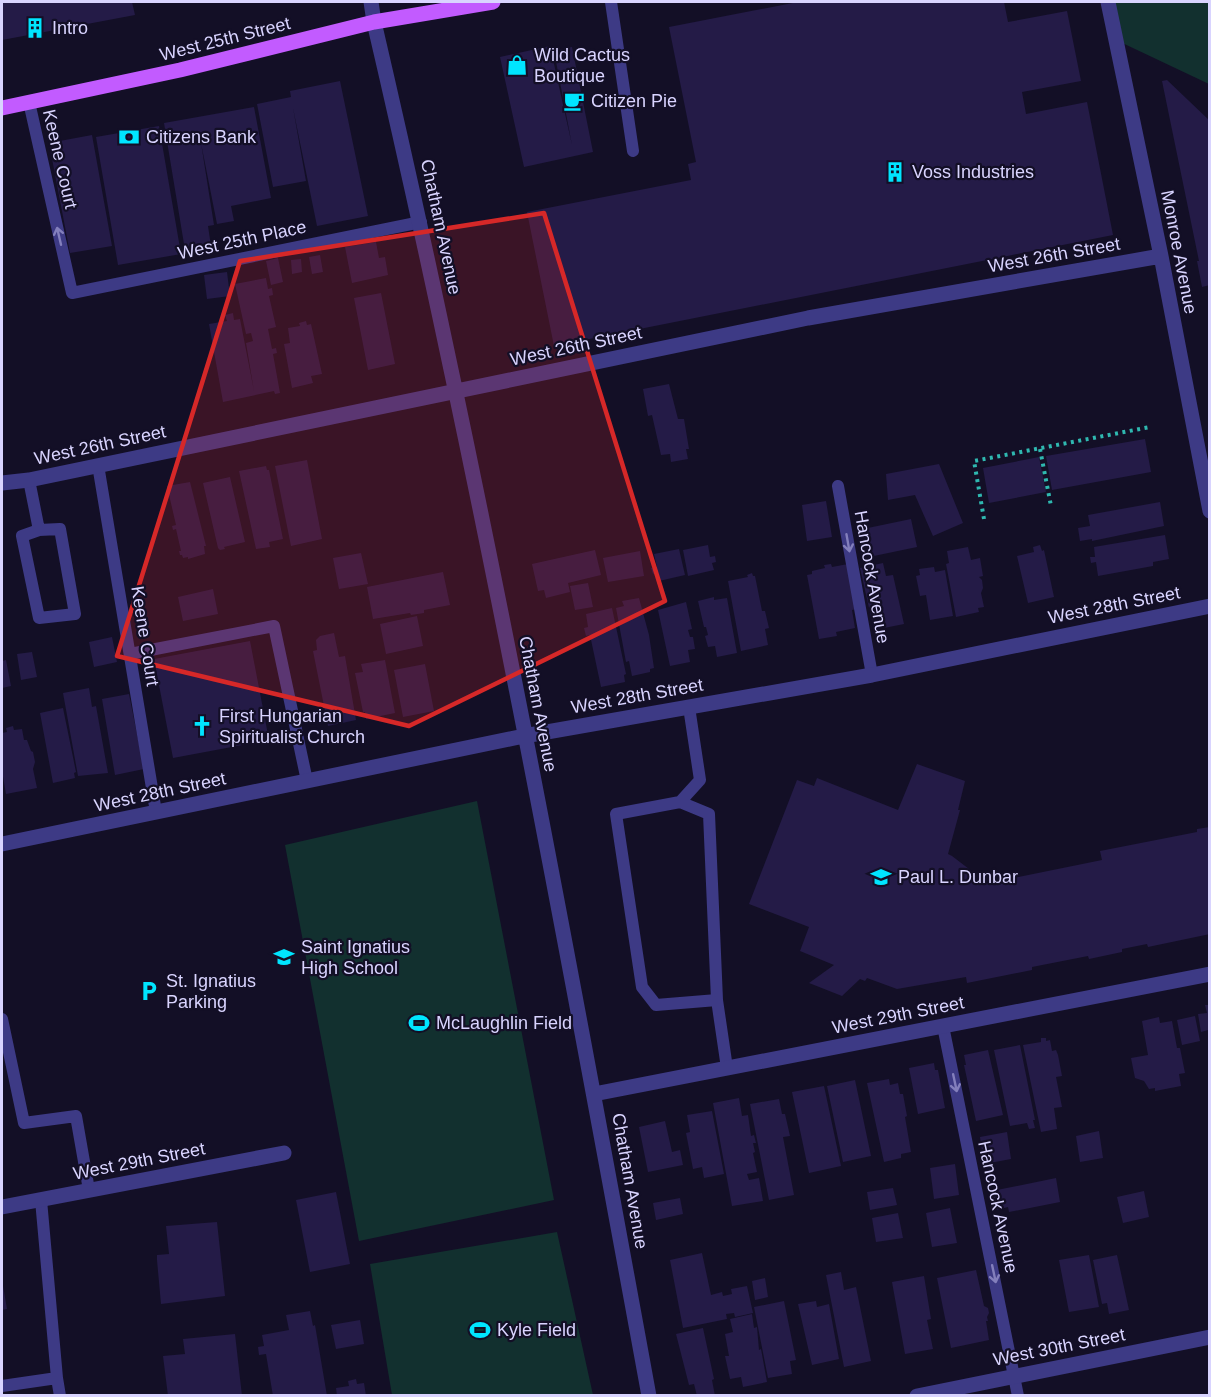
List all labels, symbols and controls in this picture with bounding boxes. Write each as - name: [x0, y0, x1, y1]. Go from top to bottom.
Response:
- street label: West 25th Street: [158, 13, 292, 65]
- building icon: Intro: [23, 16, 47, 40]
- place label: Intro: [52, 18, 88, 38]
- place label: Wild Cactus Boutique: [534, 45, 630, 86]
- shop icon: Wild Cactus Boutique: [505, 53, 529, 77]
- cafe icon: Citizen Pie: [562, 89, 586, 113]
- place label: Citizen Pie: [591, 91, 677, 111]
- street label: Keene Court: [39, 108, 81, 210]
- bank icon: Citizens Bank: [117, 125, 141, 149]
- place label: Citizens Bank: [146, 127, 257, 147]
- street label: Chatham Avenue: [417, 158, 465, 296]
- building icon: Voss Industries: [883, 160, 907, 184]
- place label: Voss Industries: [912, 162, 1034, 182]
- street label: Monroe Avenue: [1157, 188, 1201, 316]
- street label: West 25th Place: [176, 217, 308, 263]
- one-way arrow: [53, 227, 64, 246]
- street label: West 26th Street: [986, 234, 1122, 276]
- street label: West 26th Street: [509, 322, 643, 370]
- street label: West 26th Street: [33, 421, 167, 469]
- street label: Hancock Avenue: [850, 509, 894, 645]
- one-way arrow: [843, 533, 854, 553]
- street label: West 28th Street: [1046, 582, 1182, 628]
- street label: Keene Court: [127, 585, 163, 687]
- street label: Chatham Avenue: [515, 634, 561, 774]
- street label: West 28th Street: [569, 675, 705, 717]
- place label: First Hungarian Spiritualist Church: [219, 706, 365, 747]
- church icon: First Hungarian Spiritualist Church: [190, 714, 214, 738]
- street label: West 28th Street: [93, 768, 227, 816]
- school or university icon: Paul L. Dunbar: [869, 865, 893, 889]
- place label: Paul L. Dunbar: [898, 867, 1018, 887]
- place label: Saint Ignatius High School: [301, 937, 410, 978]
- school or university icon: Saint Ignatius High School: [272, 945, 296, 969]
- place label: St. Ignatius Parking: [166, 971, 256, 1012]
- parking icon: St. Ignatius Parking: [137, 979, 161, 1003]
- street label: West 29th Street: [830, 992, 966, 1038]
- sports icon: McLaughlin Field: [407, 1011, 431, 1035]
- place label: McLaughlin Field: [436, 1013, 572, 1033]
- one-way arrow: [950, 1073, 961, 1092]
- street label: Chatham Avenue: [608, 1111, 652, 1251]
- street label: West 29th Street: [71, 1138, 207, 1184]
- street label: Hancock Avenue: [974, 1139, 1022, 1275]
- one-way arrow: [989, 1264, 1000, 1283]
- sports icon: Kyle Field: [468, 1318, 492, 1342]
- place label: Kyle Field: [497, 1320, 576, 1340]
- street label: West 30th Street: [991, 1324, 1127, 1370]

